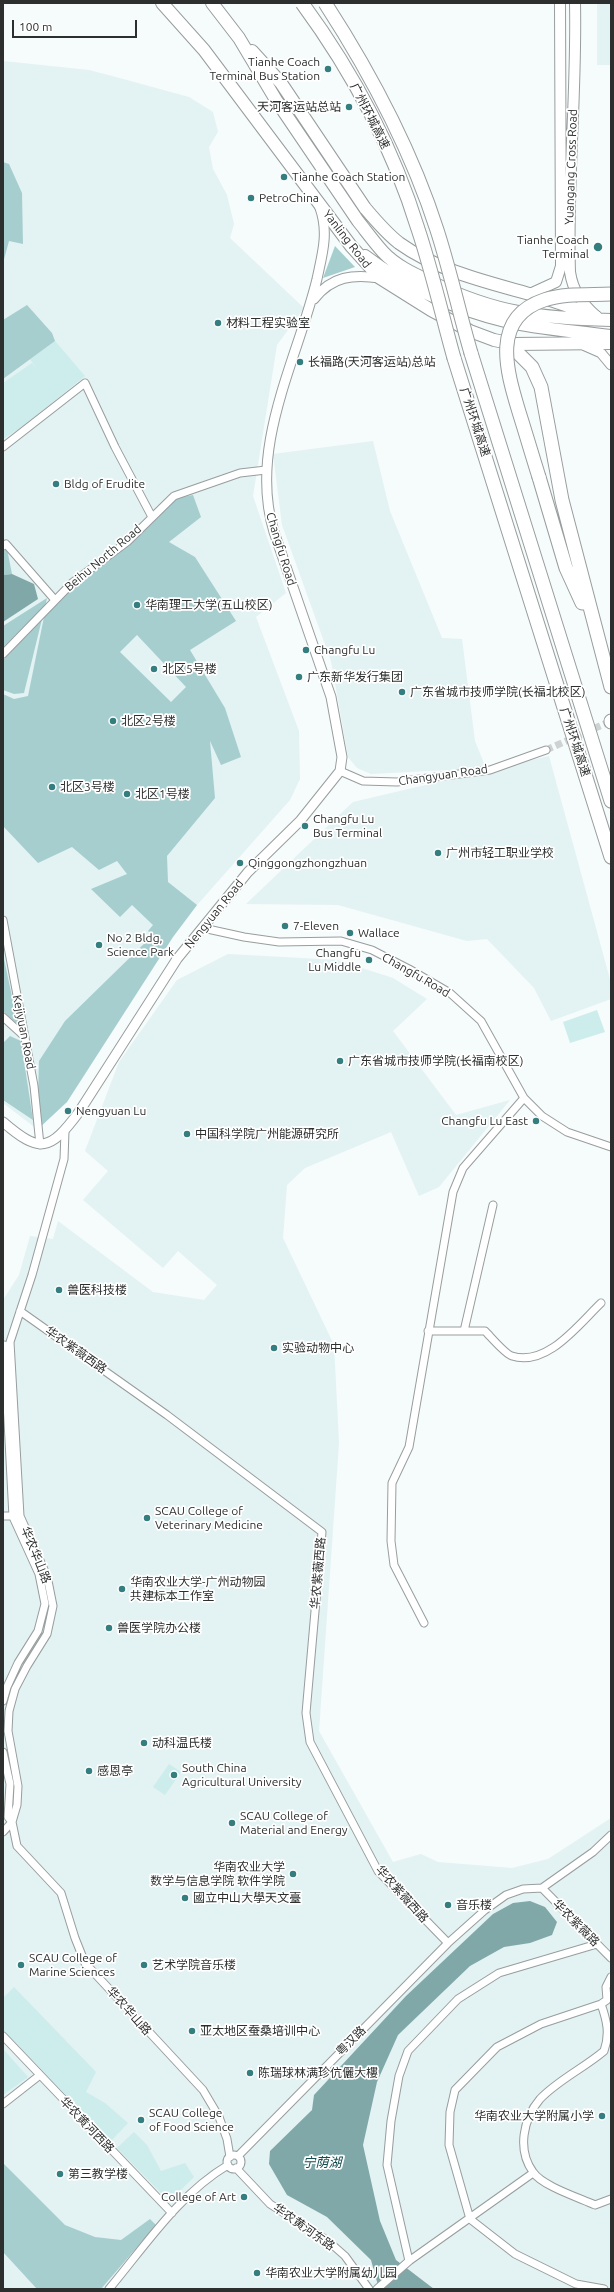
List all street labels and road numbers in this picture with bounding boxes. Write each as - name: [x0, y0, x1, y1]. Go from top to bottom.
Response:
- street label: 广州环城高速: [347, 81, 393, 151]
- street label: Yuangang Cross Road: [562, 109, 580, 225]
- street label: Yanling Road: [320, 207, 374, 271]
- street label: 广州环城高速: [457, 386, 493, 458]
- street label: Changfu Road: [263, 511, 299, 587]
- street label: Beihu North Road: [62, 522, 144, 594]
- street label: 广州环城高速: [557, 706, 593, 778]
- street label: Changyuan Road: [397, 762, 489, 788]
- street label: Nengyuan Road: [182, 876, 246, 952]
- street label: Changfu Road: [380, 950, 452, 1000]
- street label: Kejiyuan Road: [10, 993, 38, 1071]
- street label: 华农紫薇西路: [42, 1323, 110, 1377]
- street label: 华农华山路: [18, 1524, 54, 1586]
- street label: 华农紫薇西路: [308, 1537, 328, 1609]
- street label: 华农紫薇西路: [373, 1862, 431, 1926]
- street label: 华农紫薇路: [550, 1897, 602, 1949]
- street label: 华农华山路: [104, 1984, 154, 2038]
- street label: 粤汉路: [333, 2023, 369, 2059]
- street label: 华农黄河西路: [57, 2094, 117, 2156]
- street label: 华农黄河东路: [270, 2200, 338, 2254]

